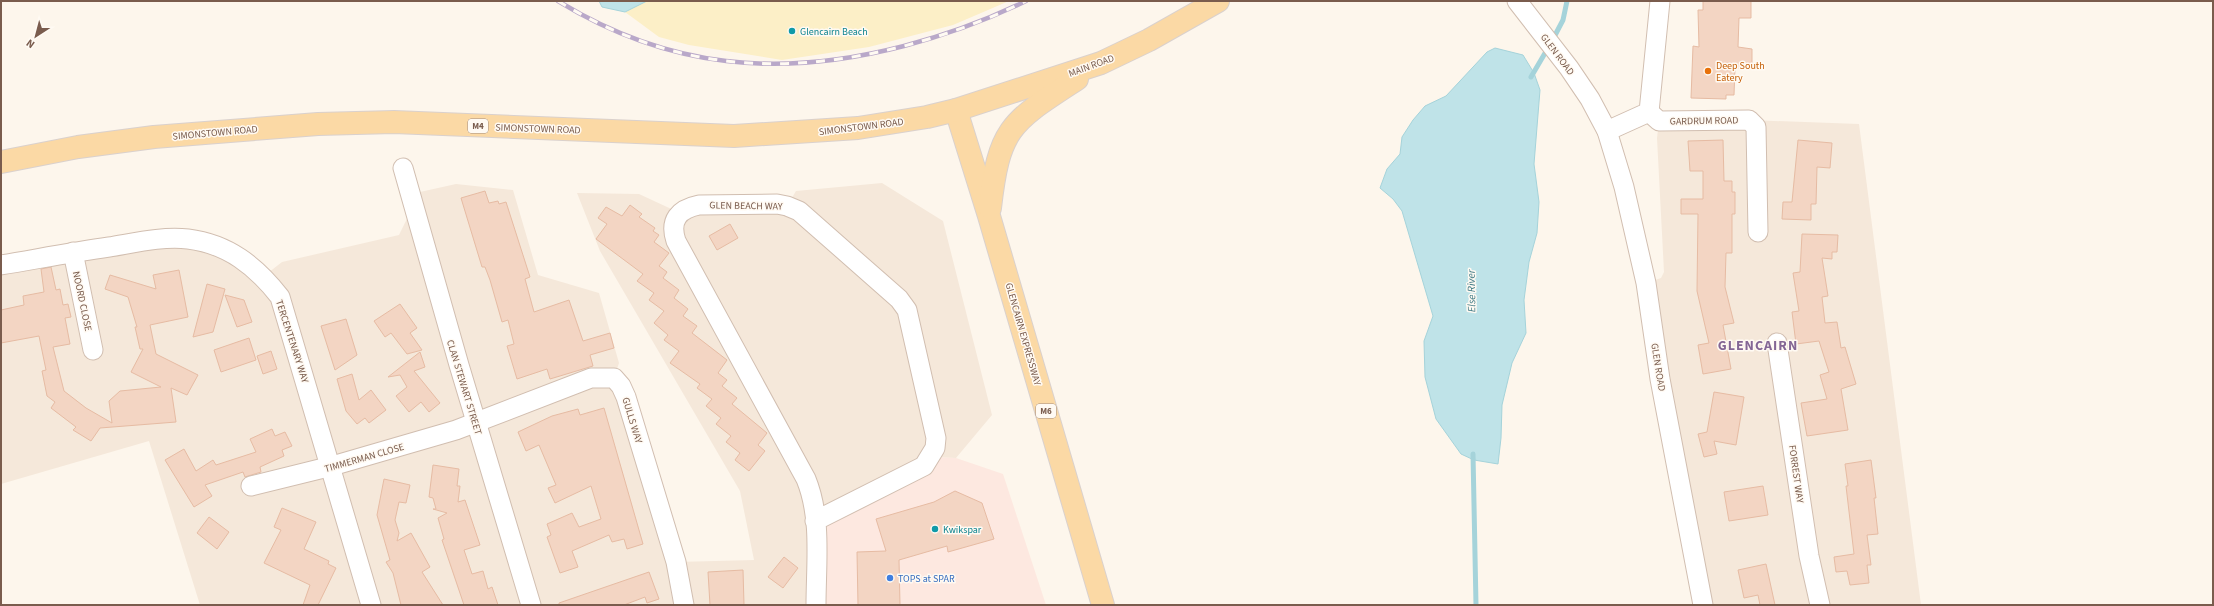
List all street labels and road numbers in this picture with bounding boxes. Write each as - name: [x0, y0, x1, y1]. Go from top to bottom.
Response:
- street label: GLEN ROAD: [1537, 31, 1577, 78]
- street label: MAIN ROAD: [1067, 51, 1116, 81]
- street label: GARDRUM ROAD: [1670, 113, 1738, 129]
- street label: SIMONSTOWN ROAD: [818, 115, 904, 139]
- road number: M4: [468, 119, 488, 133]
- street label: SIMONSTOWN ROAD: [495, 121, 581, 137]
- street label: SIMONSTOWN ROAD: [172, 122, 258, 144]
- street label: GLEN BEACH WAY: [709, 198, 783, 214]
- street label: NOORD CLOSE: [69, 270, 95, 333]
- street label: GLENCAIRN EXPRESSWAY: [1002, 281, 1044, 387]
- street label: TERCENTENARY WAY: [272, 298, 312, 385]
- street label: CLAN STEWART STREET: [443, 338, 485, 437]
- street label: GLEN ROAD: [1647, 342, 1669, 392]
- street label: GULLS WAY: [618, 396, 646, 445]
- road number: M6: [1036, 404, 1056, 418]
- street label: TIMMERMAN CLOSE: [323, 440, 406, 476]
- street label: FORREST WAY: [1785, 444, 1807, 504]

